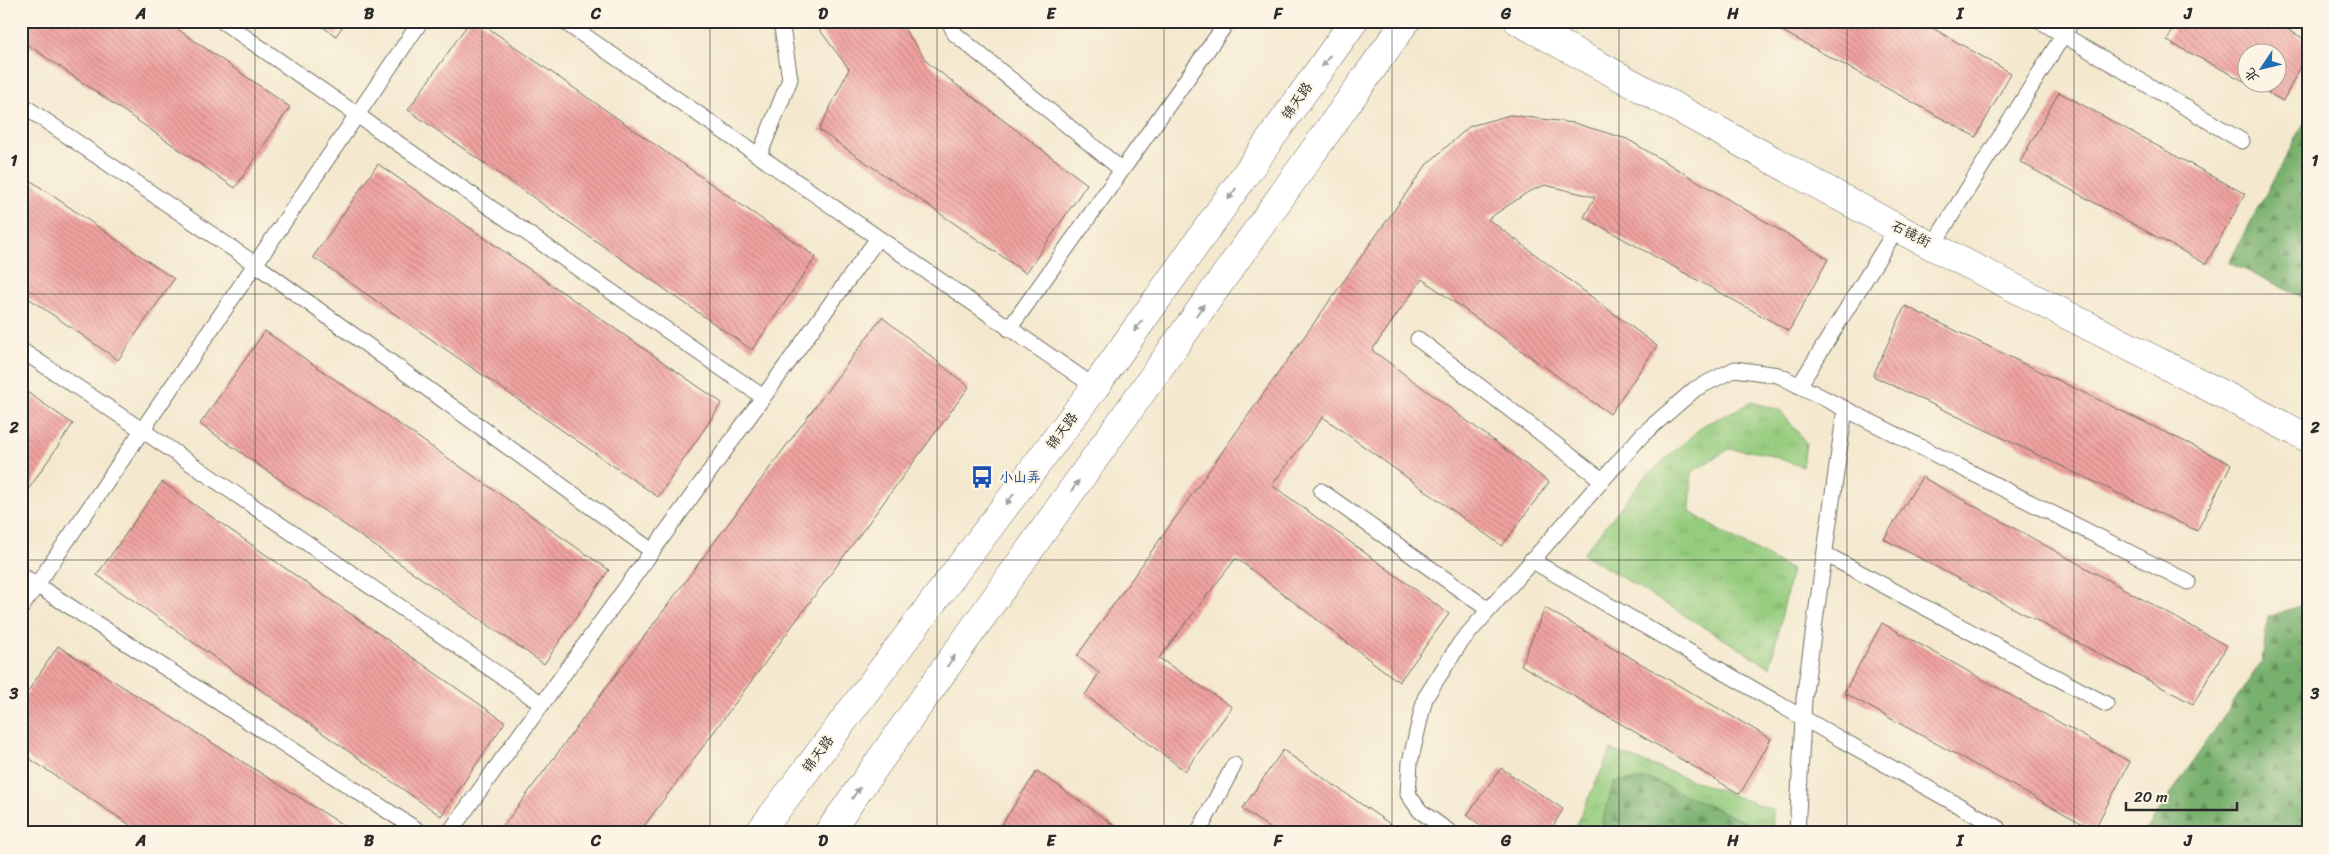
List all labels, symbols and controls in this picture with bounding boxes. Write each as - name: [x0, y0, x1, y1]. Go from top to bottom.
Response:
- text: A: [135, 0, 146, 28]
- text: B: [364, 0, 375, 28]
- text: C: [590, 0, 602, 28]
- text: D: [818, 0, 828, 28]
- text: E: [1047, 0, 1057, 28]
- text: F: [1273, 0, 1284, 28]
- text: G: [1500, 0, 1512, 28]
- text: H: [1726, 0, 1739, 28]
- text: I: [1956, 0, 1965, 28]
- text: J: [2183, 0, 2193, 28]
- north arrow: [2236, 42, 2286, 92]
- one-way arrow: [1320, 54, 1331, 67]
- text: 北: [2238, 62, 2266, 88]
- street label: 锦天路: [1275, 77, 1319, 125]
- text: 1: [11, 146, 18, 175]
- text: 1: [2312, 146, 2319, 175]
- one-way arrow: [1227, 187, 1237, 201]
- street label: 石镜街: [1887, 213, 1935, 255]
- one-way arrow: [1195, 303, 1205, 317]
- one-way arrow: [1133, 319, 1143, 333]
- street label: 锦天路: [1039, 407, 1085, 455]
- text: 2: [8, 413, 19, 442]
- text: 2: [2309, 413, 2320, 442]
- bus stop icon: 小山弄: [969, 464, 995, 490]
- place label: 小山弄: [999, 465, 1041, 490]
- one-way arrow: [1070, 479, 1080, 492]
- one-way arrow: [1005, 492, 1015, 506]
- one-way arrow: [946, 654, 956, 668]
- text: 3: [9, 679, 19, 708]
- text: 3: [2310, 679, 2320, 708]
- street label: 锦天路: [795, 730, 841, 778]
- scale bar: [2126, 779, 2238, 811]
- text: 20 m: [2134, 784, 2168, 810]
- one-way arrow: [851, 787, 862, 800]
- text: A: [135, 826, 146, 854]
- text: B: [364, 826, 375, 854]
- text: C: [590, 826, 602, 854]
- text: D: [818, 826, 828, 854]
- text: E: [1047, 826, 1057, 854]
- text: F: [1273, 826, 1284, 854]
- text: G: [1500, 826, 1512, 854]
- text: H: [1726, 826, 1739, 854]
- text: I: [1956, 826, 1965, 854]
- text: J: [2183, 826, 2193, 854]

